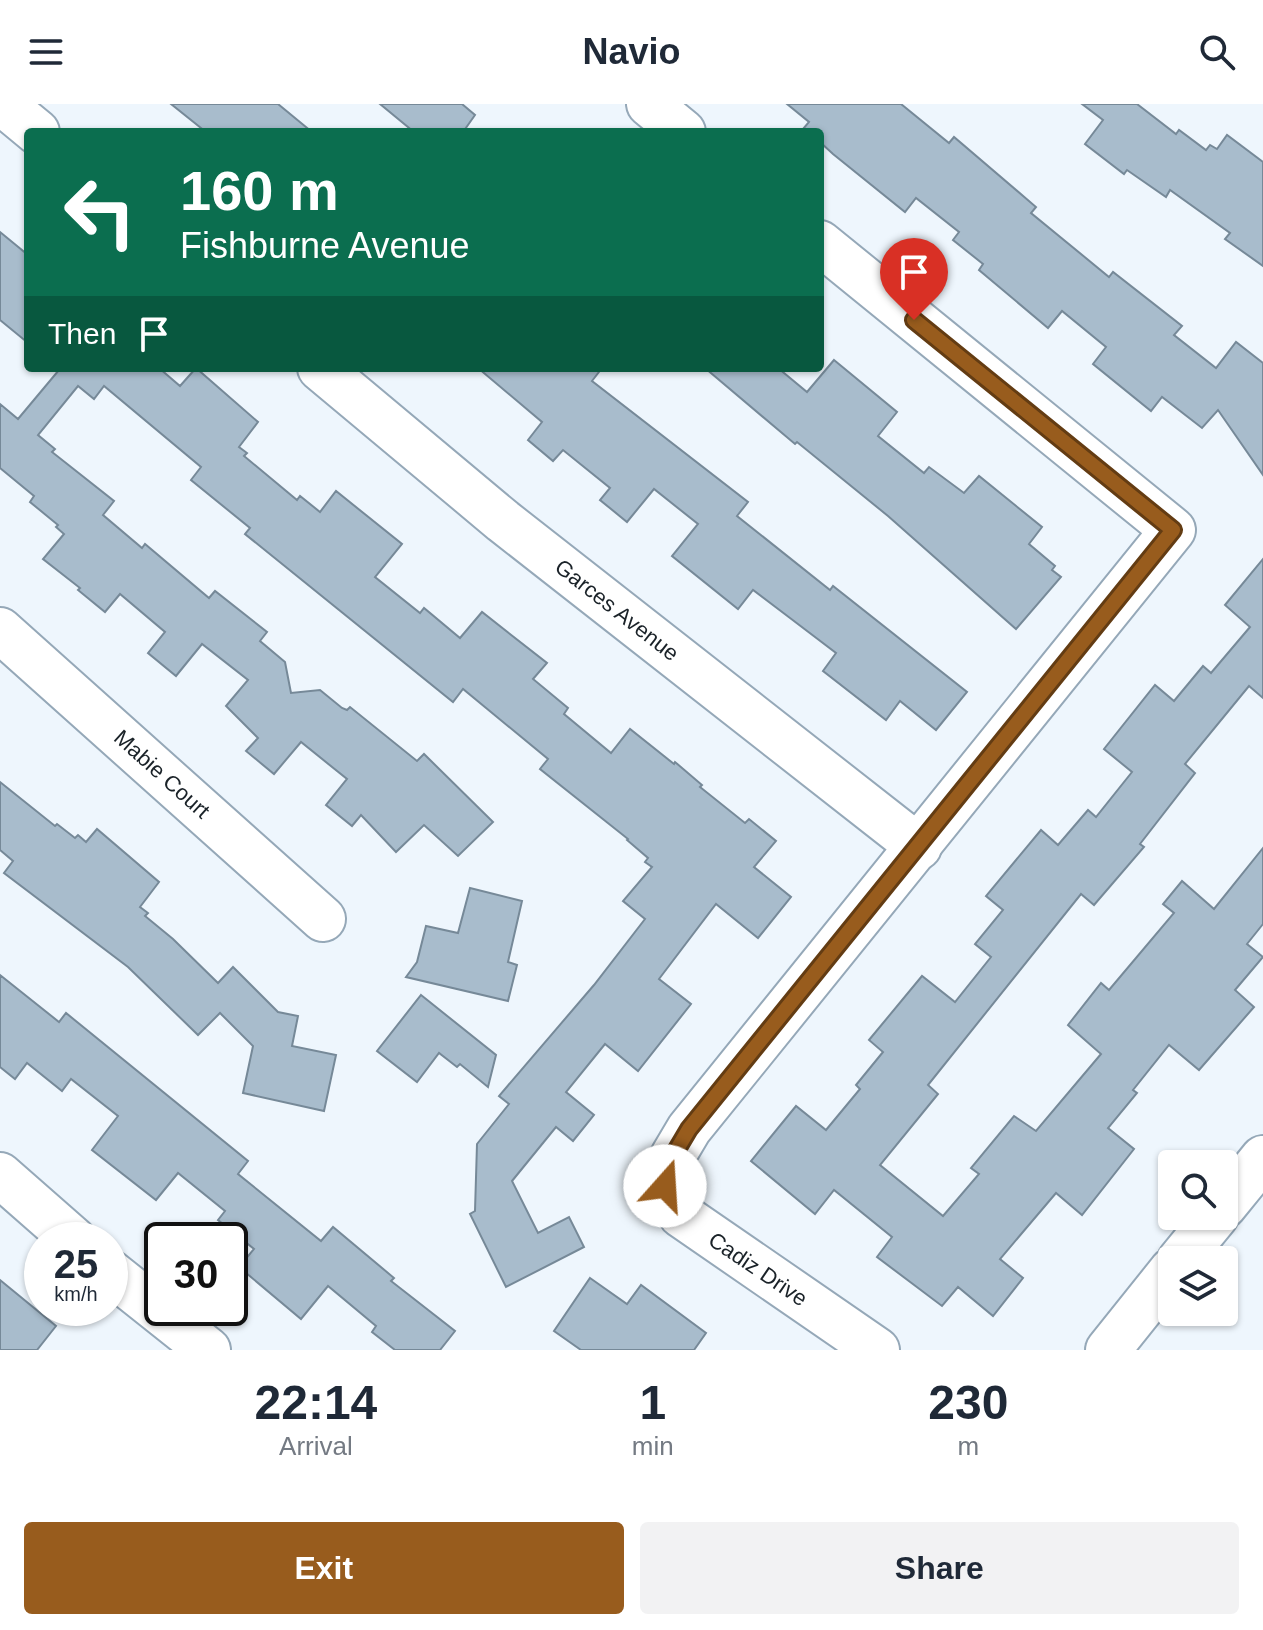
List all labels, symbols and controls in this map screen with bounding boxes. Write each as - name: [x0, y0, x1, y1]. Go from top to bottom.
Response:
- icon: menu: [24, 30, 68, 74]
- icon: search: [1195, 30, 1239, 74]
- text: Navio: [582, 31, 681, 72]
- text: 160 m: [180, 159, 339, 222]
- icon: left: [48, 160, 152, 264]
- text: Fishburne Avenue: [180, 225, 470, 266]
- pin: [880, 238, 948, 320]
- icon: arrive: [892, 250, 936, 294]
- icon: arrive: [132, 312, 176, 356]
- text: Then: [48, 317, 116, 350]
- street label: Garces Avenue: [550, 554, 684, 666]
- street label: Mabie Court: [109, 725, 215, 823]
- position arrow: [623, 1144, 707, 1228]
- map controls: [1158, 1150, 1238, 1326]
- button: search: [1158, 1150, 1238, 1230]
- speed limit sign: 30: [144, 1222, 248, 1326]
- street label: Cadiz Drive: [704, 1227, 812, 1311]
- text: 25: [54, 1242, 98, 1286]
- button: layers: [1158, 1246, 1238, 1326]
- text: km/h: [54, 1283, 98, 1305]
- text: 22:14: [255, 1376, 377, 1429]
- text: 1: [639, 1376, 666, 1429]
- text: 230: [928, 1376, 1008, 1429]
- text: Arrival: [279, 1431, 353, 1461]
- text: min: [632, 1431, 674, 1461]
- text: m: [958, 1431, 979, 1461]
- button: Exit: [24, 1522, 624, 1614]
- button: Share: [640, 1522, 1239, 1614]

